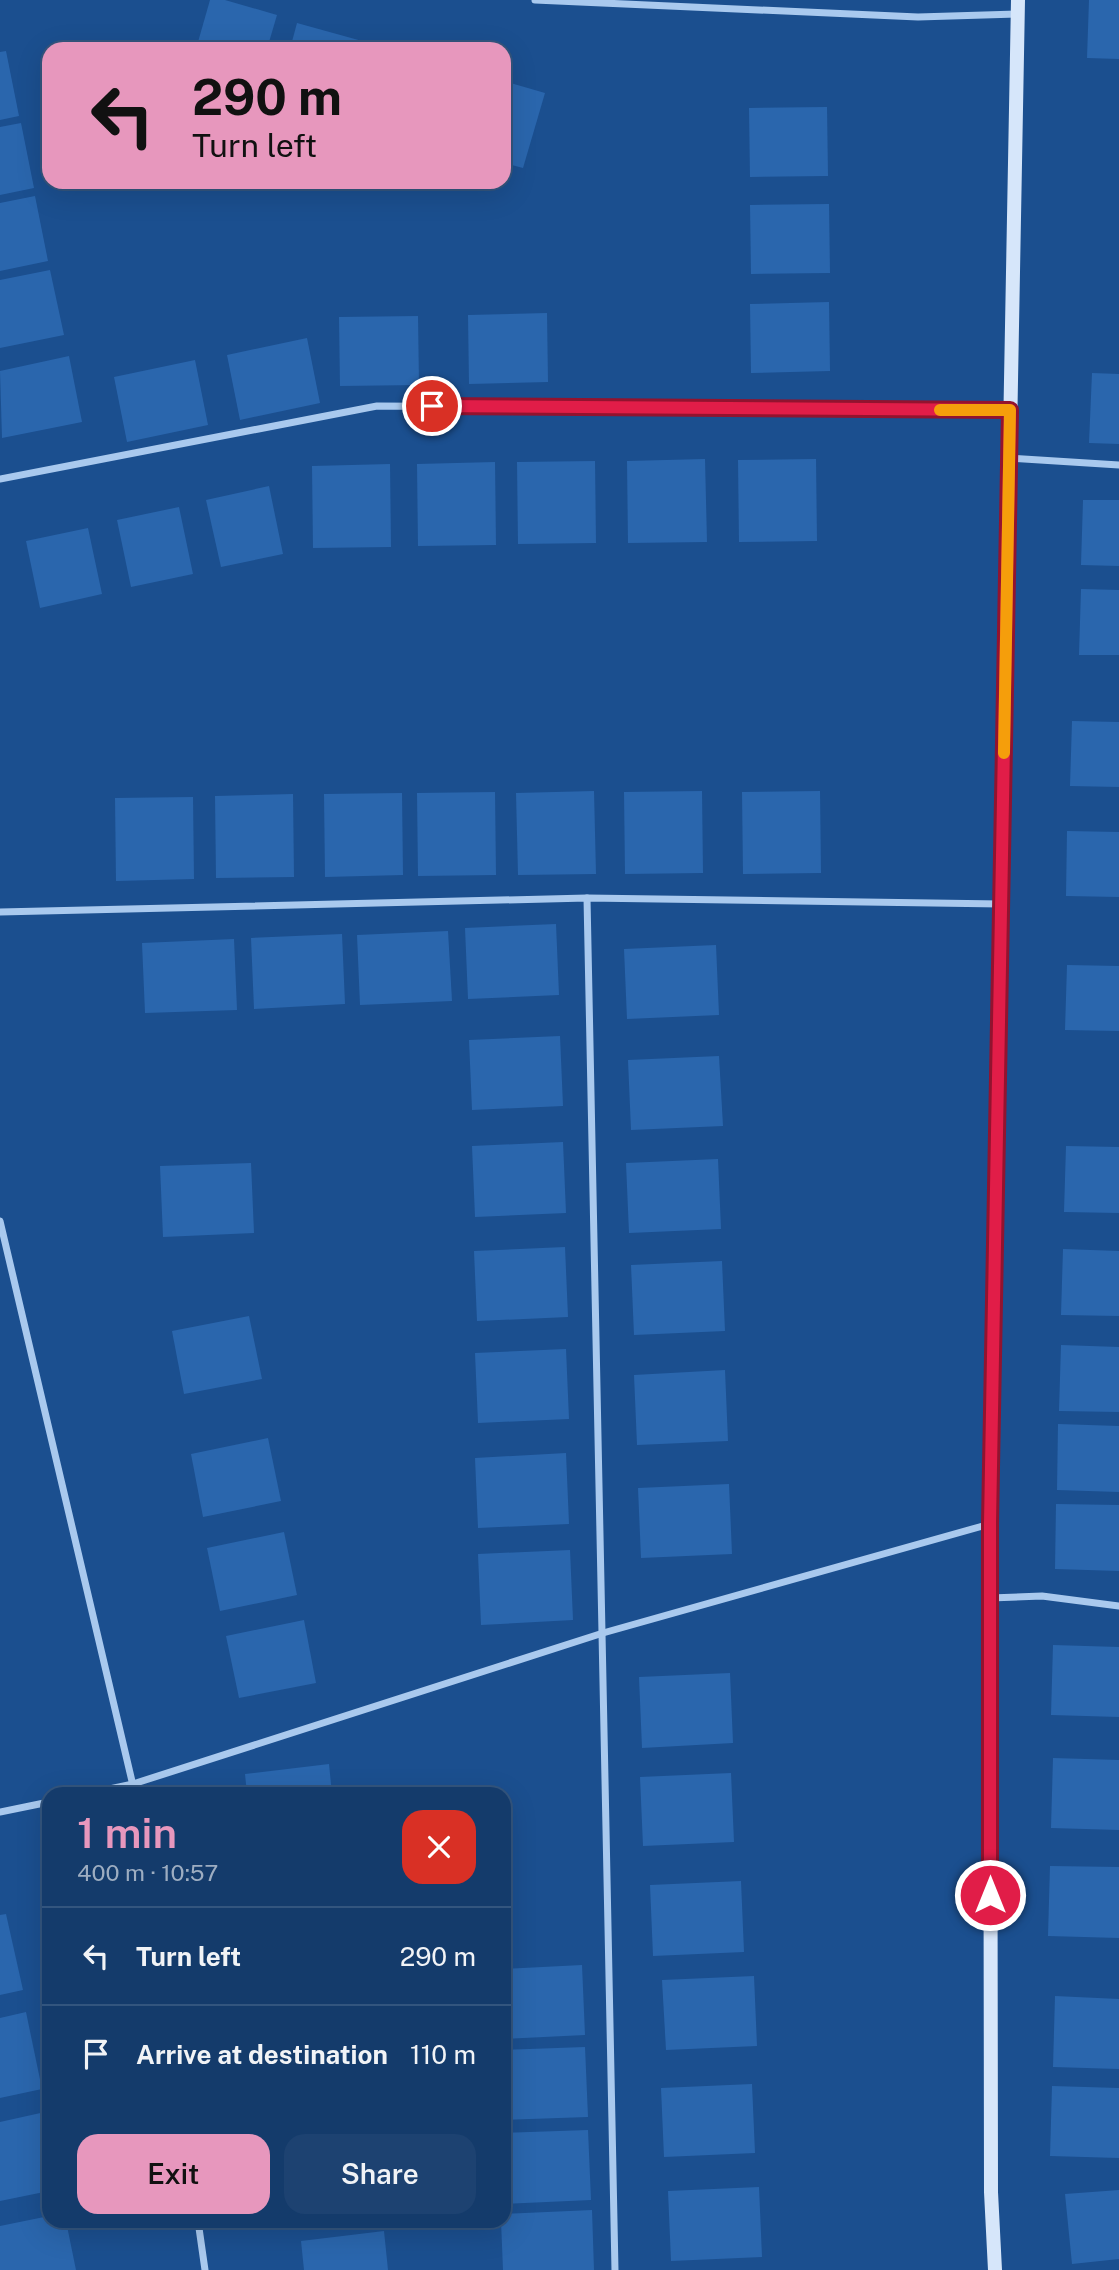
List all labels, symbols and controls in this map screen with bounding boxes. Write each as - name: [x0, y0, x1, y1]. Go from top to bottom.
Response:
- text: 290 m: [192, 68, 342, 126]
- icon: left: [77, 70, 168, 161]
- text: Turn left: [192, 127, 317, 164]
- pin: [402, 376, 462, 436]
- icon: arrive: [413, 387, 451, 425]
- text: 1 min: [77, 1808, 177, 1857]
- button: close: [402, 1810, 476, 1884]
- position arrow: [953, 1858, 1027, 1932]
- text: 400 m · 10:57: [77, 1859, 218, 1886]
- icon: left: [77, 1937, 115, 1975]
- text: Turn left: [136, 1941, 241, 1972]
- text: 290 m: [400, 1941, 476, 1972]
- icon: arrive: [77, 2035, 115, 2073]
- text: Arrive at destination: [136, 2039, 388, 2070]
- text: 110 m: [410, 2039, 476, 2070]
- button: Exit: [77, 2134, 270, 2214]
- button: Share: [284, 2134, 476, 2214]

